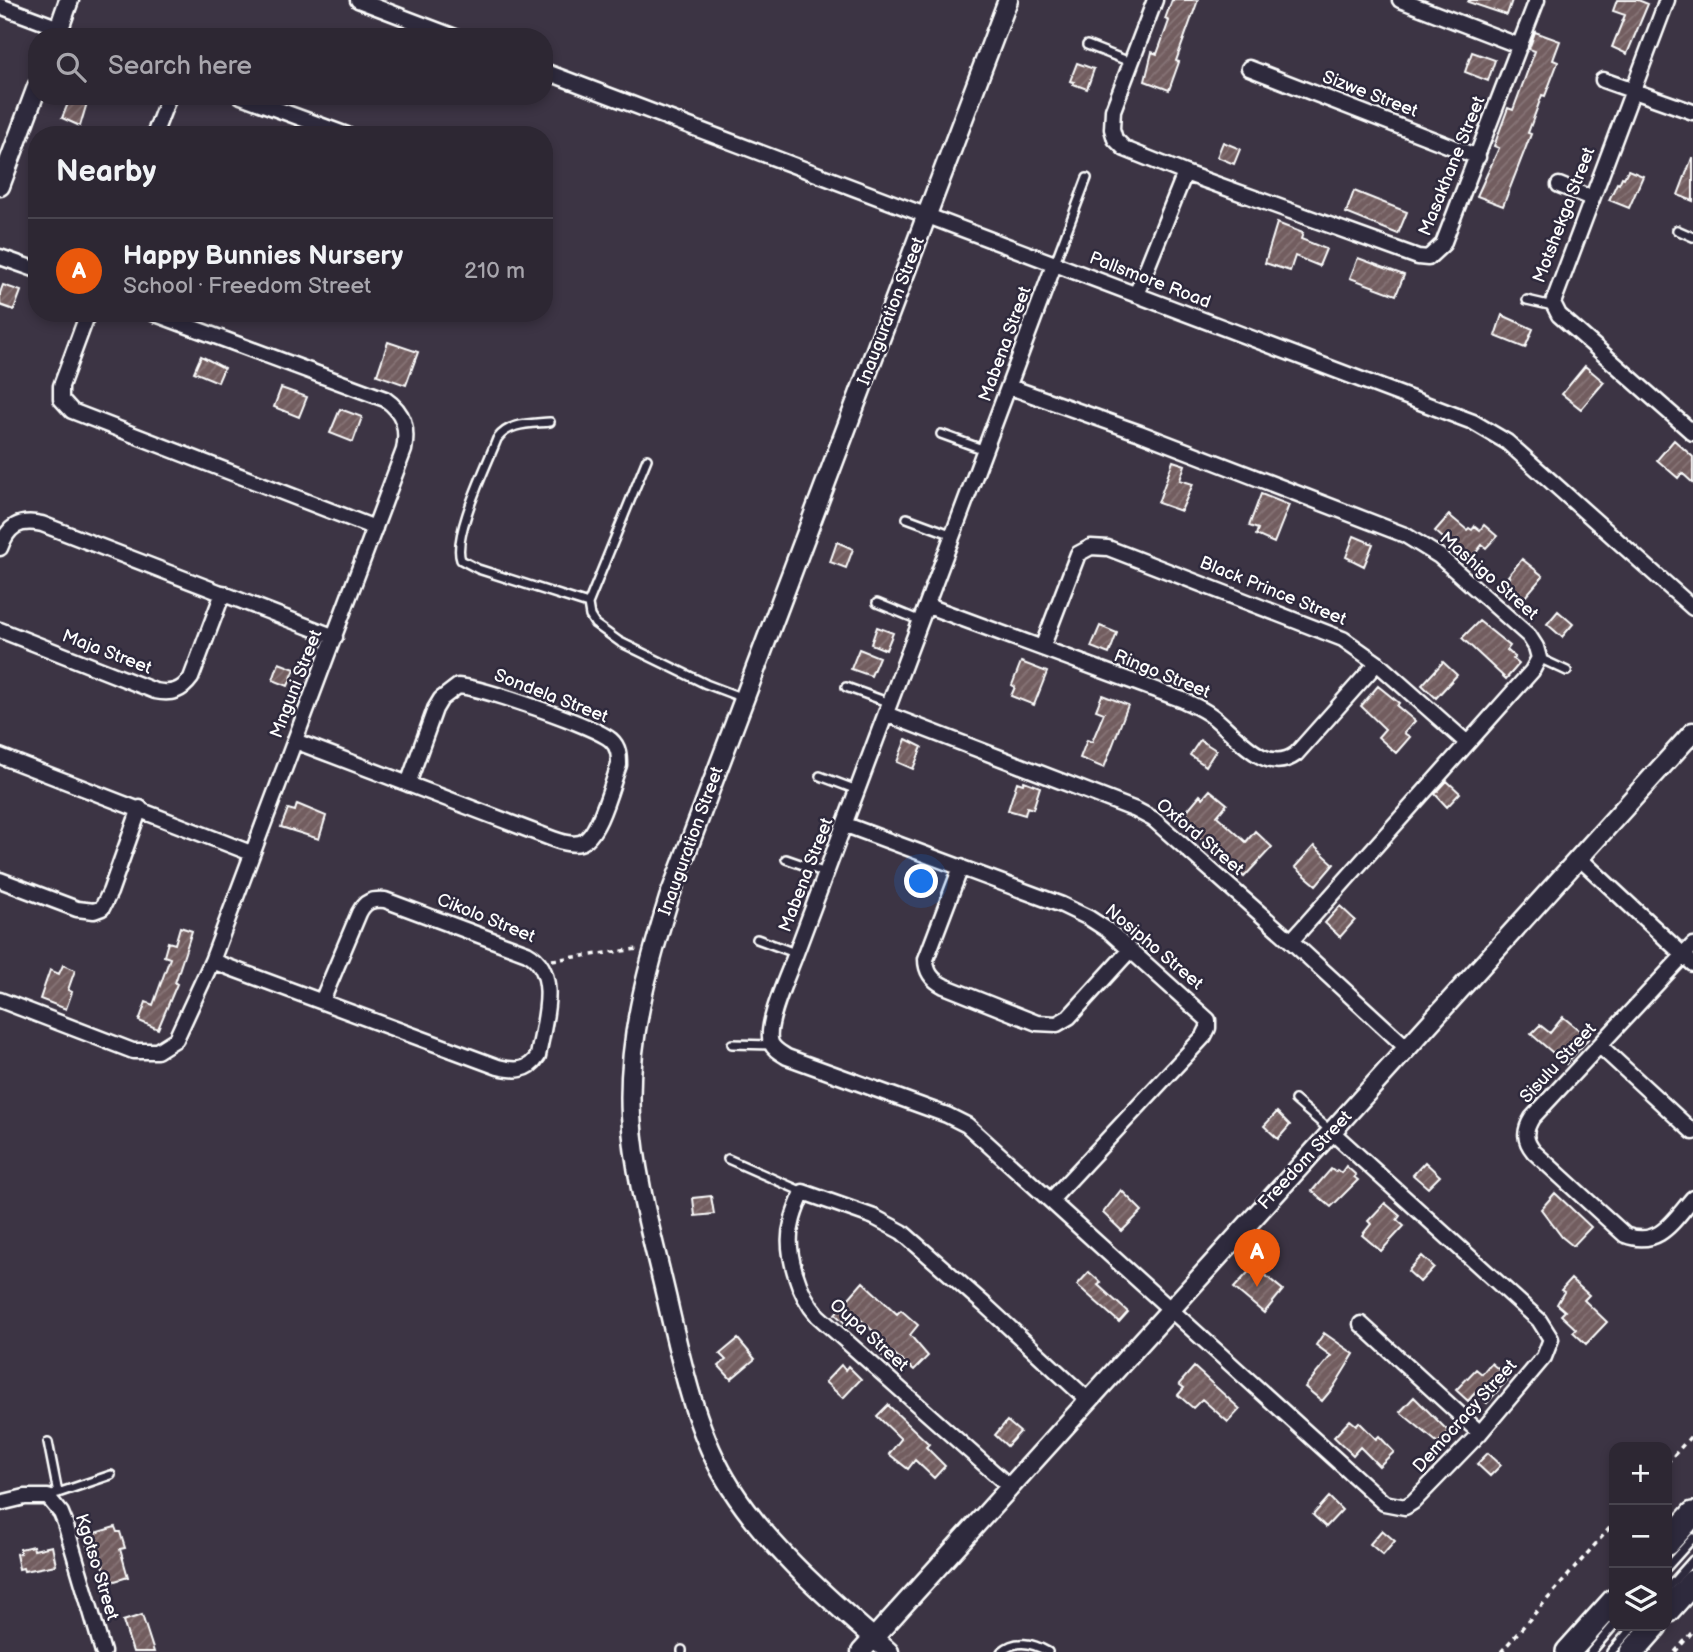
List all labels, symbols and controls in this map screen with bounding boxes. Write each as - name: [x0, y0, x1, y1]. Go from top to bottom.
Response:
- search box: [28, 28, 553, 105]
- icon: search: [52, 48, 90, 86]
- text: Search here: [108, 51, 252, 82]
- street label: Sizwe Street: [1319, 66, 1421, 122]
- street label: Masakhane Street: [1414, 93, 1490, 239]
- street label: Motshekga Street: [1528, 144, 1600, 286]
- text: Nearby: [56, 154, 156, 190]
- street label: Inauguration Street: [853, 234, 929, 388]
- text: Happy Bunnies Nursery: [123, 241, 403, 272]
- street label: Pallsmore Road: [1086, 247, 1214, 313]
- text: A: [72, 257, 86, 285]
- text: 210 m: [464, 257, 525, 285]
- text: School · Freedom Street: [123, 272, 371, 300]
- street label: Mabena Street: [974, 283, 1036, 404]
- street label: Mashigo Street: [1436, 528, 1543, 625]
- street label: Black Prince Street: [1197, 552, 1350, 630]
- street label: Maja Street: [59, 625, 155, 679]
- street label: Mnguni Street: [266, 626, 326, 741]
- street label: Ringo Street: [1111, 645, 1214, 703]
- street label: Sondela Street: [491, 665, 611, 728]
- street label: Inauguration Street: [654, 763, 728, 918]
- street label: Oxford Street: [1152, 794, 1248, 880]
- street label: Mabena Street: [775, 814, 838, 935]
- your location: [904, 864, 938, 898]
- street label: Cikolo Street: [434, 889, 538, 947]
- street label: Nosipho Street: [1101, 900, 1208, 994]
- street label: Sisulu Street: [1516, 1018, 1601, 1107]
- street label: Freedom Street: [1254, 1106, 1356, 1214]
- pin: A: [1234, 1229, 1280, 1287]
- street label: Oupa Street: [825, 1294, 913, 1376]
- street label: Democracy Street: [1409, 1355, 1522, 1477]
- map controls: [1609, 1442, 1672, 1631]
- button: +: [1609, 1442, 1672, 1505]
- button: −: [1609, 1505, 1672, 1568]
- street label: Kgotso Street: [71, 1511, 123, 1623]
- button: layers: [1609, 1568, 1672, 1631]

